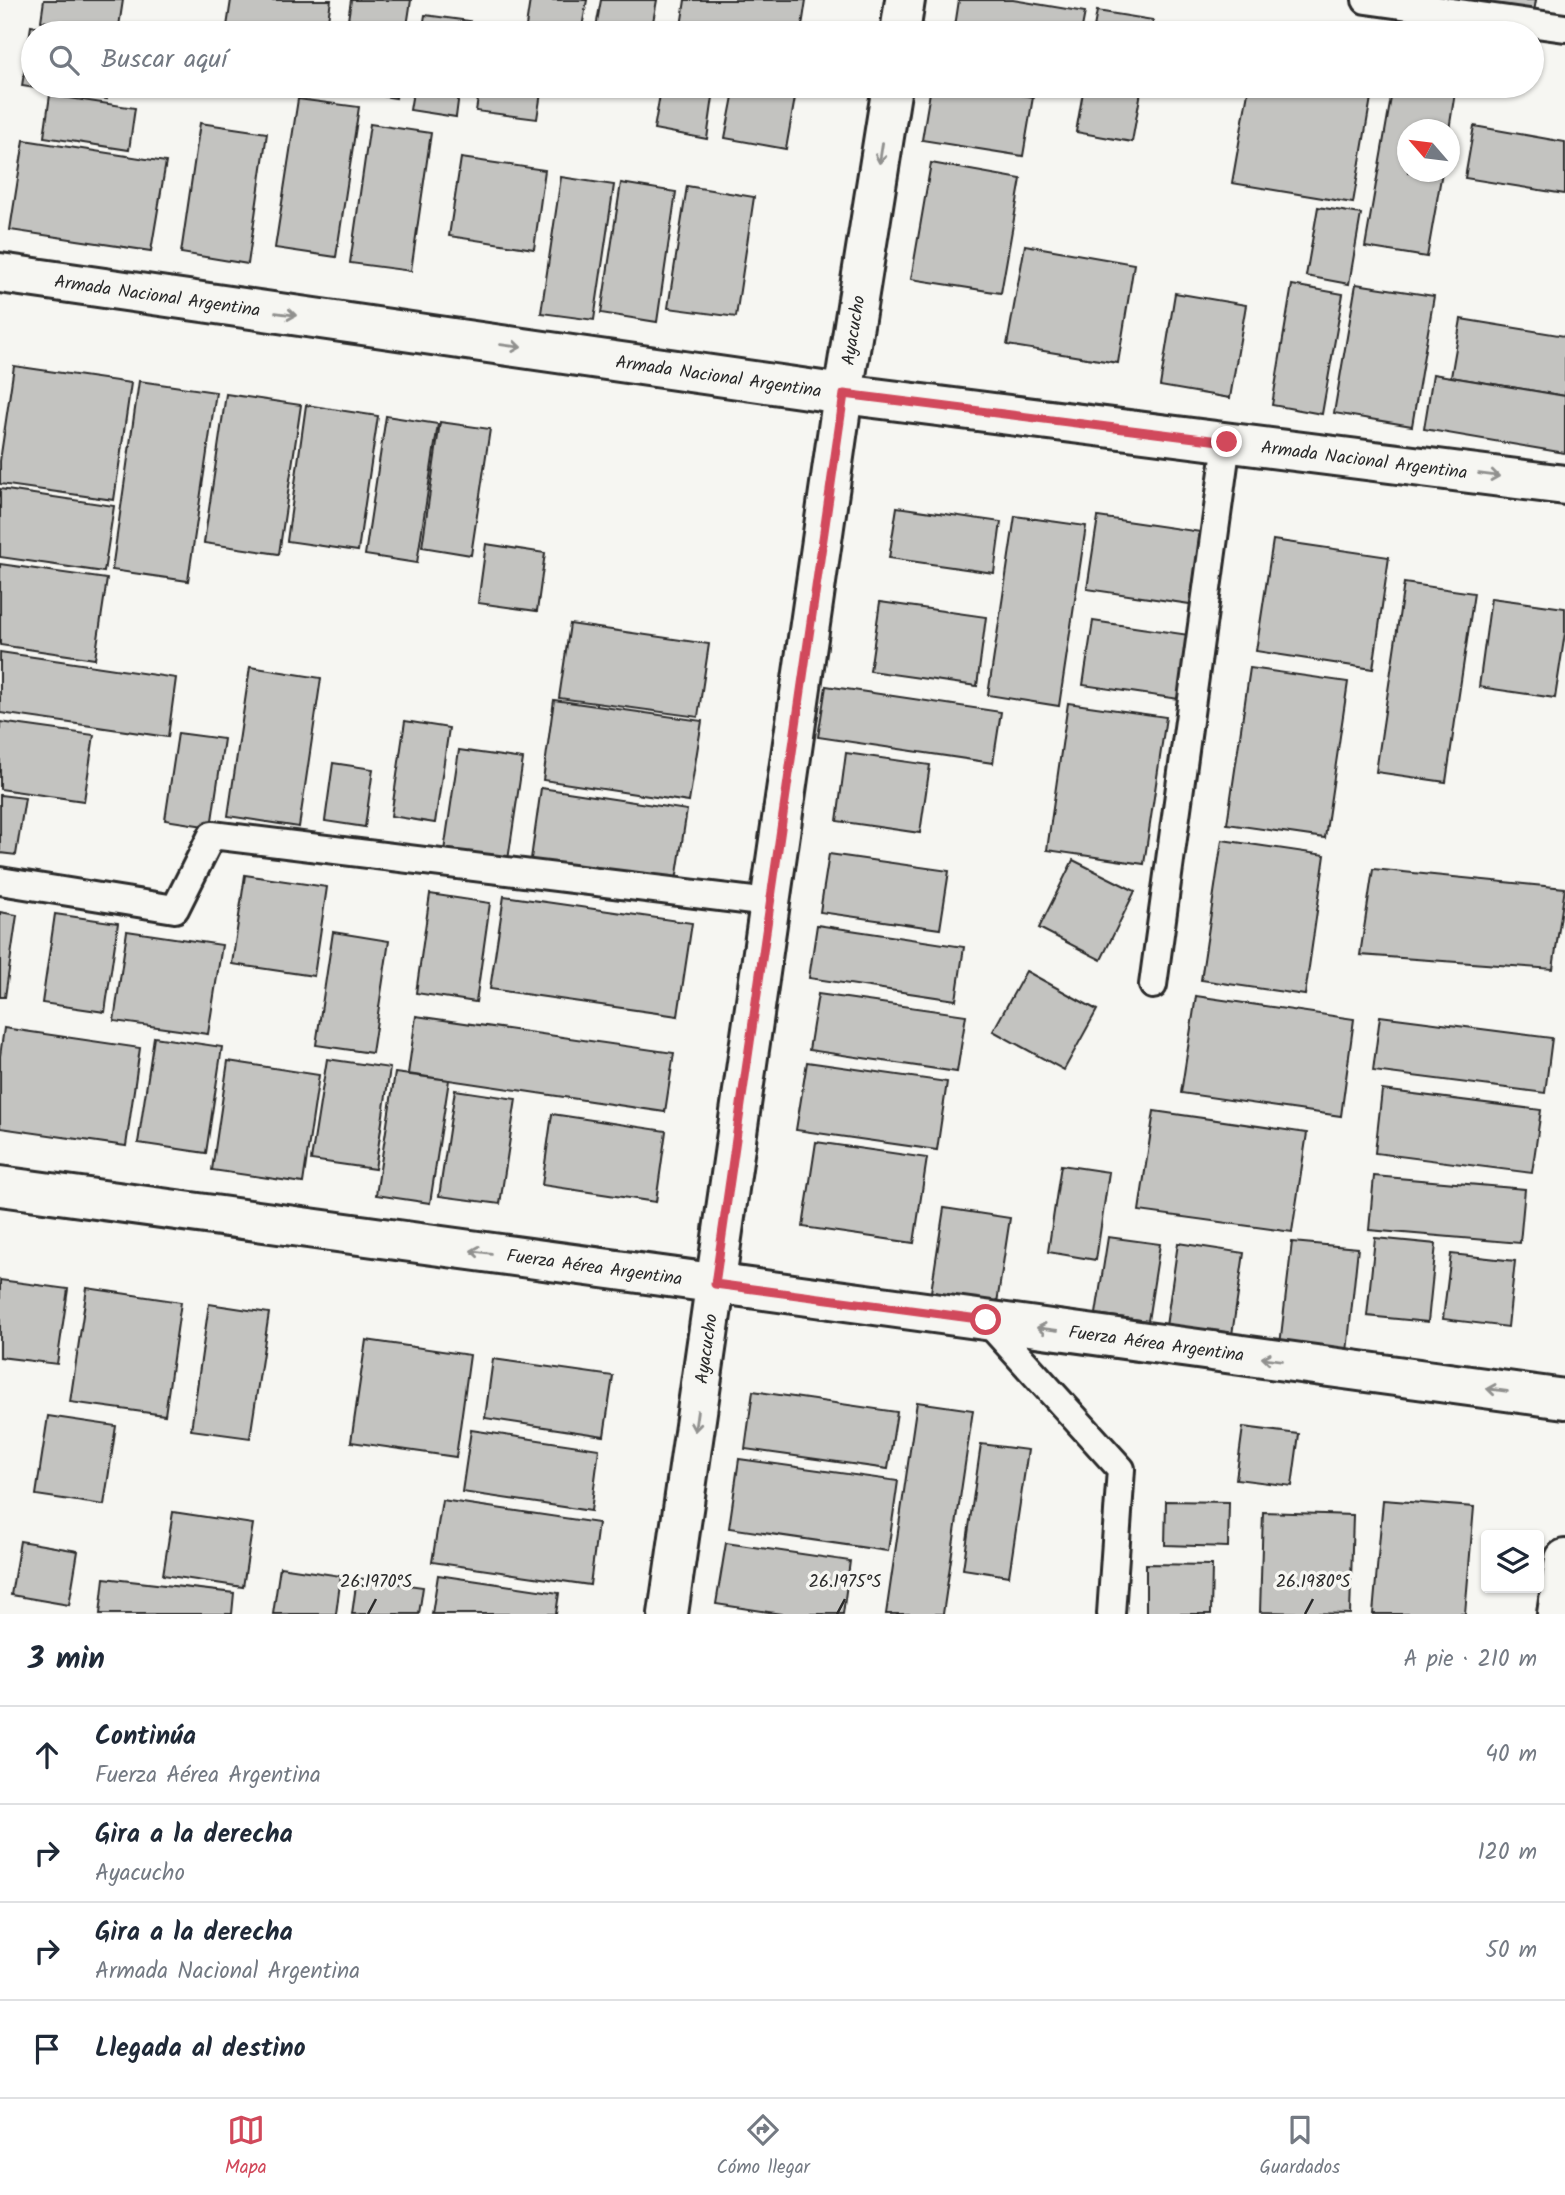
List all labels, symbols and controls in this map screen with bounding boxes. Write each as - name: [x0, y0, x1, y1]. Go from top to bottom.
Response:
- search box: [21, 21, 1544, 98]
- text: Buscar aquí: [101, 39, 227, 81]
- icon: search: [45, 41, 83, 79]
- north arrow: [1397, 119, 1460, 182]
- one-way arrow: [874, 141, 887, 164]
- street label: Armada Nacional Argentina: [52, 268, 262, 326]
- street label: Ayacucho: [835, 293, 874, 368]
- one-way arrow: [274, 308, 297, 321]
- one-way arrow: [499, 340, 522, 353]
- street label: Armada Nacional Argentina: [614, 349, 823, 407]
- route end: [1211, 426, 1242, 457]
- street label: Armada Nacional Argentina: [1259, 434, 1469, 489]
- one-way arrow: [1478, 469, 1500, 482]
- street label: Fuerza Aérea Argentina: [505, 1242, 684, 1295]
- one-way arrow: [470, 1245, 493, 1258]
- route start: [970, 1304, 1001, 1335]
- street label: Ayacucho: [688, 1312, 727, 1386]
- street label: Fuerza Aérea Argentina: [1067, 1319, 1246, 1371]
- one-way arrow: [1036, 1322, 1058, 1335]
- one-way arrow: [1261, 1353, 1284, 1366]
- one-way arrow: [1487, 1383, 1509, 1396]
- one-way arrow: [689, 1409, 702, 1431]
- map controls: [1481, 1530, 1544, 1593]
- button: layers: [1481, 1530, 1544, 1593]
- text: 26.1970°S: [340, 1568, 412, 1597]
- text: 26.1975°S: [809, 1568, 882, 1597]
- text: 26.1980°S: [1276, 1568, 1351, 1597]
- text: 3 min: [28, 1636, 105, 1684]
- text: A pie · 210 m: [1403, 1642, 1537, 1678]
- text: Continúa: [95, 1716, 196, 1758]
- icon: ahead: [28, 1736, 66, 1774]
- text: 40 m: [1485, 1737, 1537, 1773]
- text: Fuerza Aérea Argentina: [95, 1758, 321, 1794]
- text: Gira a la derecha: [95, 1814, 293, 1856]
- icon: right: [28, 1834, 66, 1872]
- text: 120 m: [1477, 1835, 1537, 1871]
- text: Ayacucho: [95, 1856, 185, 1892]
- text: Gira a la derecha: [95, 1912, 293, 1954]
- icon: right: [28, 1932, 66, 1970]
- text: 50 m: [1486, 1933, 1537, 1969]
- text: Armada Nacional Argentina: [95, 1954, 360, 1990]
- text: Llegada al destino: [95, 2028, 306, 2070]
- icon: arrive: [28, 2030, 66, 2068]
- tab: Mapa: [225, 2111, 267, 2183]
- tab: Cómo llegar: [716, 2111, 810, 2183]
- tab: Guardados: [1260, 2111, 1340, 2183]

